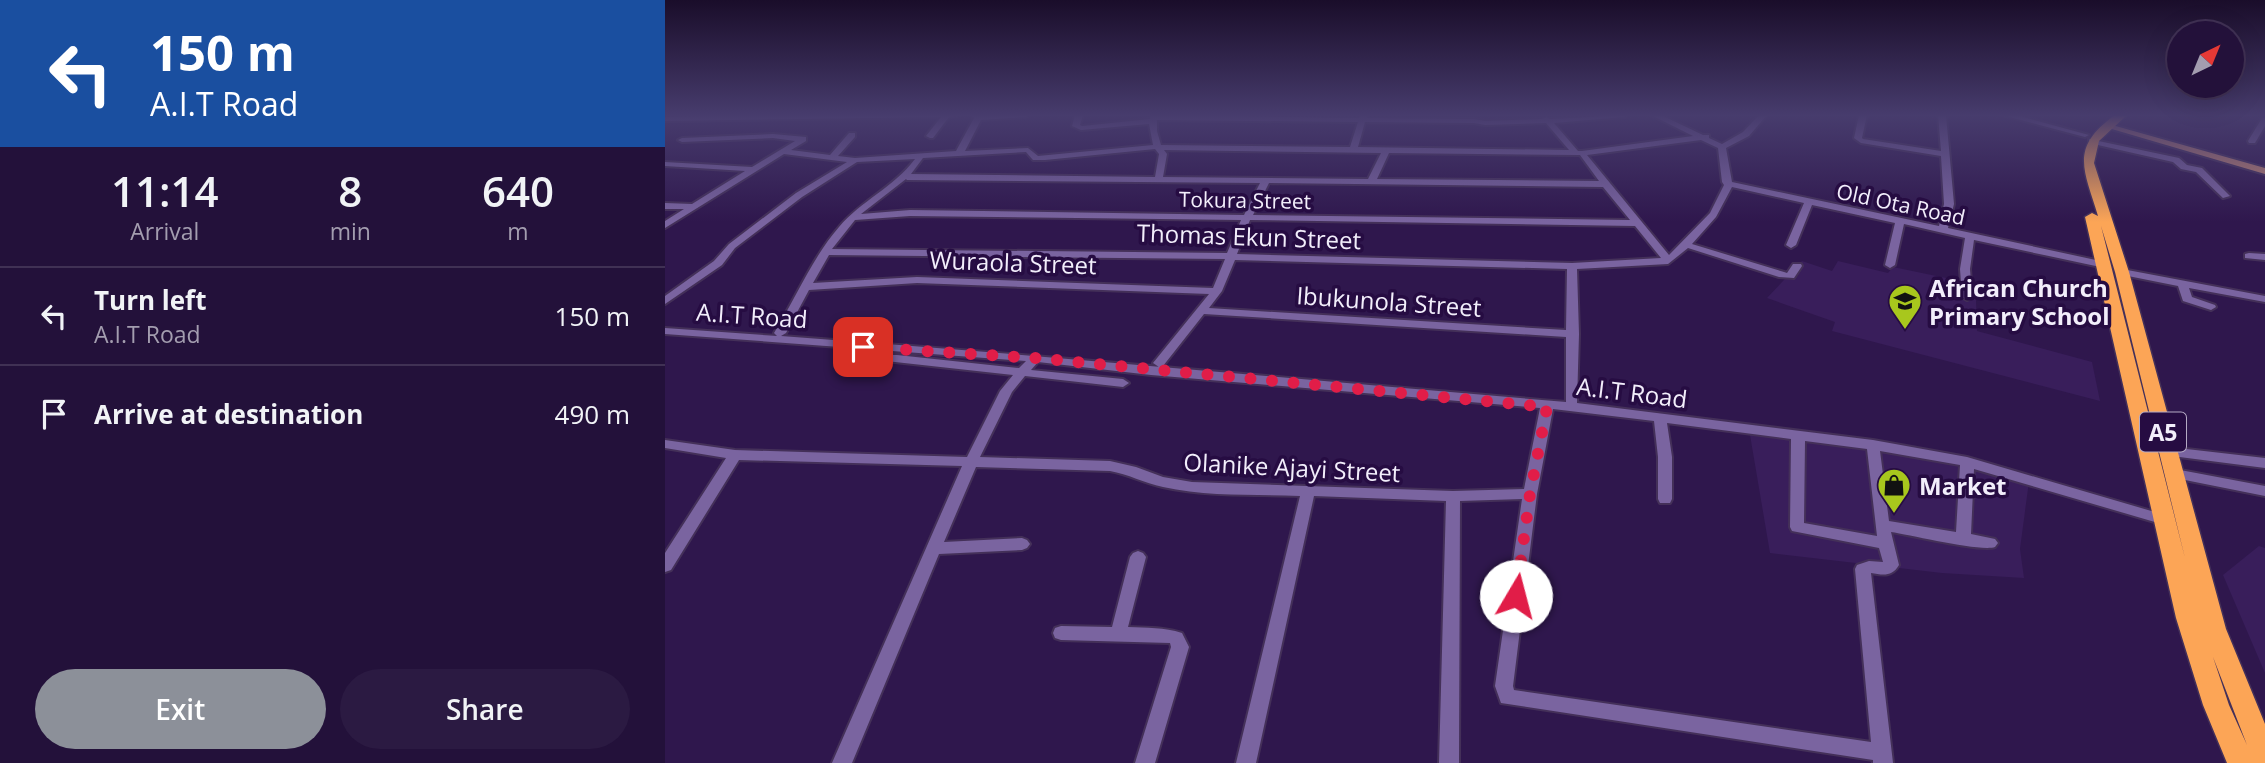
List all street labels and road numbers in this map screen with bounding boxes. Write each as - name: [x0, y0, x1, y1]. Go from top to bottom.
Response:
- street label: Old Ota Road: [1834, 177, 1968, 231]
- street label: Tokura Street: [1179, 185, 1311, 215]
- street label: Thomas Ekun Street: [1136, 216, 1362, 256]
- street label: Wuraola Street: [929, 243, 1097, 281]
- street label: Ibukunola Street: [1295, 278, 1483, 324]
- street label: A.I.T Road: [695, 295, 809, 335]
- street label: A.I.T Road: [1575, 369, 1689, 415]
- road number: A5: [2140, 412, 2186, 452]
- street label: Olanike Ajayi Street: [1183, 445, 1401, 489]

